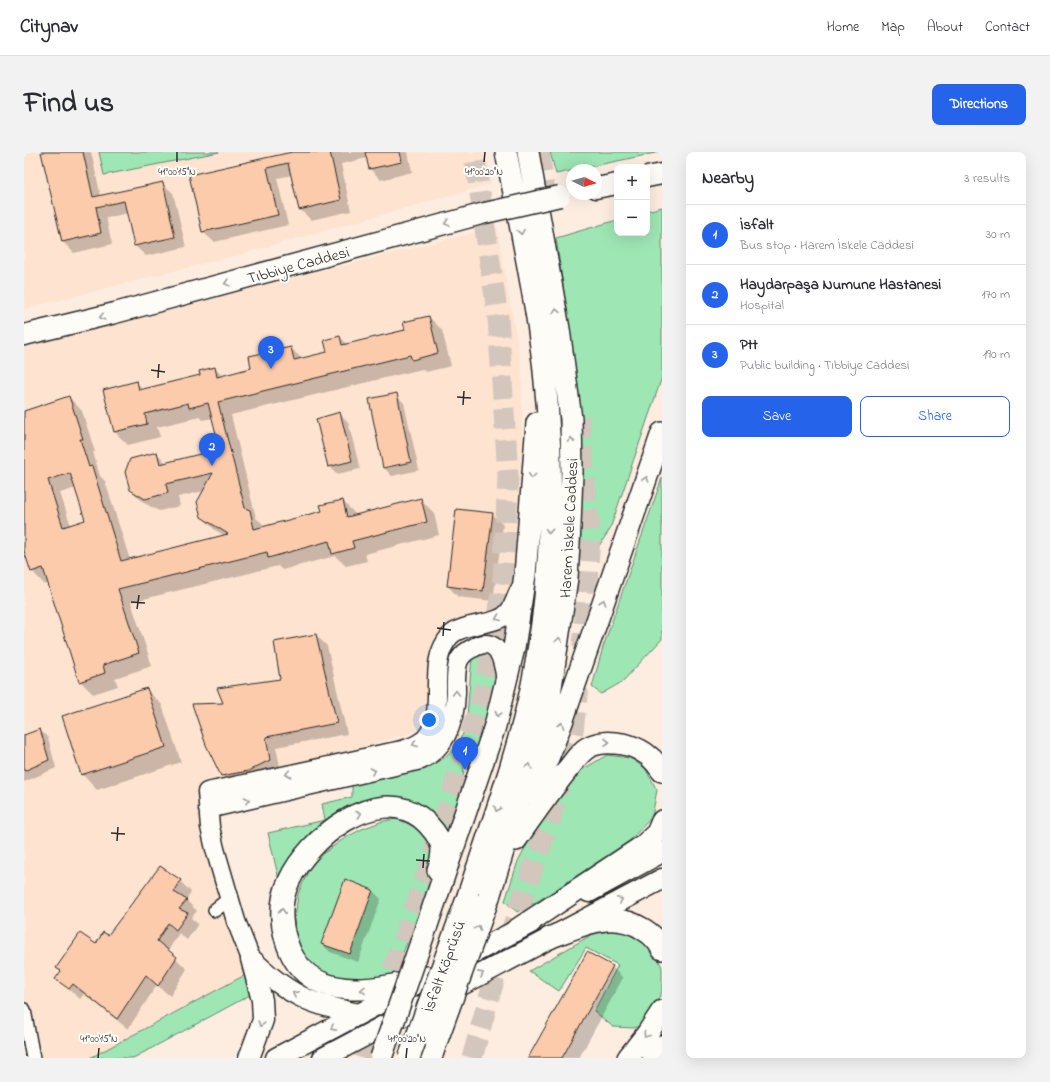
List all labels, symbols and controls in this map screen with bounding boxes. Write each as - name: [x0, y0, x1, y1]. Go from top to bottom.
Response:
- text: Citynav: [20, 14, 78, 41]
- text: Home: [827, 17, 859, 38]
- text: Map: [881, 17, 905, 38]
- text: About: [927, 17, 963, 38]
- text: Contact: [985, 17, 1030, 38]
- text: Find us: [24, 84, 114, 125]
- button: Directions: [932, 84, 1026, 125]
- north arrow: [566, 164, 602, 200]
- map controls: [614, 164, 650, 236]
- button: +: [614, 164, 650, 200]
- text: 41°00'15"N: [158, 165, 196, 180]
- text: 41°00'20"N: [465, 165, 503, 180]
- text: Nearby: [702, 166, 754, 191]
- text: 3 results: [964, 169, 1010, 188]
- button: −: [614, 200, 650, 236]
- text: İsfalt: [740, 214, 774, 236]
- one-way arrow: [444, 218, 451, 227]
- text: 1: [713, 225, 717, 244]
- text: 30 m: [986, 225, 1010, 244]
- one-way arrow: [516, 229, 525, 235]
- text: Bus stop · Harem İskele Caddesi: [740, 236, 914, 255]
- street label: Tıbbiye Caddesi: [245, 241, 352, 291]
- text: Haydarpaşa Numune Hastanesi: [740, 274, 941, 296]
- one-way arrow: [224, 278, 231, 287]
- text: 2: [712, 285, 718, 304]
- text: 170 m: [982, 285, 1010, 304]
- text: Hospital: [740, 296, 784, 315]
- one-way arrow: [552, 308, 560, 315]
- one-way arrow: [99, 312, 105, 320]
- text: Ptt: [740, 334, 758, 356]
- pin: 3: [258, 336, 284, 369]
- text: 3: [712, 345, 718, 364]
- text: 190 m: [983, 345, 1010, 364]
- text: Public building · Tıbbiye Caddesi: [740, 356, 909, 375]
- button: Save: [702, 396, 852, 437]
- button: Share: [860, 396, 1010, 437]
- pin: 2: [199, 433, 225, 466]
- one-way arrow: [567, 437, 576, 443]
- street label: Harem İskele Caddesi: [554, 457, 586, 599]
- one-way arrow: [528, 473, 537, 479]
- one-way arrow: [641, 476, 649, 483]
- one-way arrow: [544, 528, 553, 534]
- one-way arrow: [598, 599, 606, 606]
- one-way arrow: [495, 613, 502, 621]
- one-way arrow: [554, 637, 563, 643]
- one-way arrow: [452, 690, 460, 696]
- your location: [419, 710, 439, 730]
- one-way arrow: [494, 711, 503, 718]
- one-way arrow: [556, 722, 564, 729]
- pin: 1: [452, 737, 478, 770]
- one-way arrow: [604, 738, 610, 746]
- one-way arrow: [411, 740, 418, 748]
- one-way arrow: [524, 763, 533, 770]
- one-way arrow: [370, 768, 376, 776]
- one-way arrow: [285, 770, 292, 778]
- one-way arrow: [243, 797, 250, 805]
- one-way arrow: [493, 806, 502, 813]
- one-way arrow: [356, 811, 363, 819]
- one-way arrow: [616, 897, 624, 905]
- one-way arrow: [277, 907, 286, 914]
- street label: İsfalt Köprüsü: [417, 917, 473, 1016]
- one-way arrow: [473, 924, 481, 931]
- one-way arrow: [477, 972, 484, 979]
- one-way arrow: [359, 986, 365, 994]
- one-way arrow: [292, 991, 299, 999]
- one-way arrow: [257, 1020, 266, 1027]
- one-way arrow: [329, 1023, 337, 1031]
- one-way arrow: [644, 1031, 651, 1038]
- text: 41°00'15"N: [80, 1032, 118, 1047]
- text: 41°00'20"N: [388, 1032, 426, 1047]

